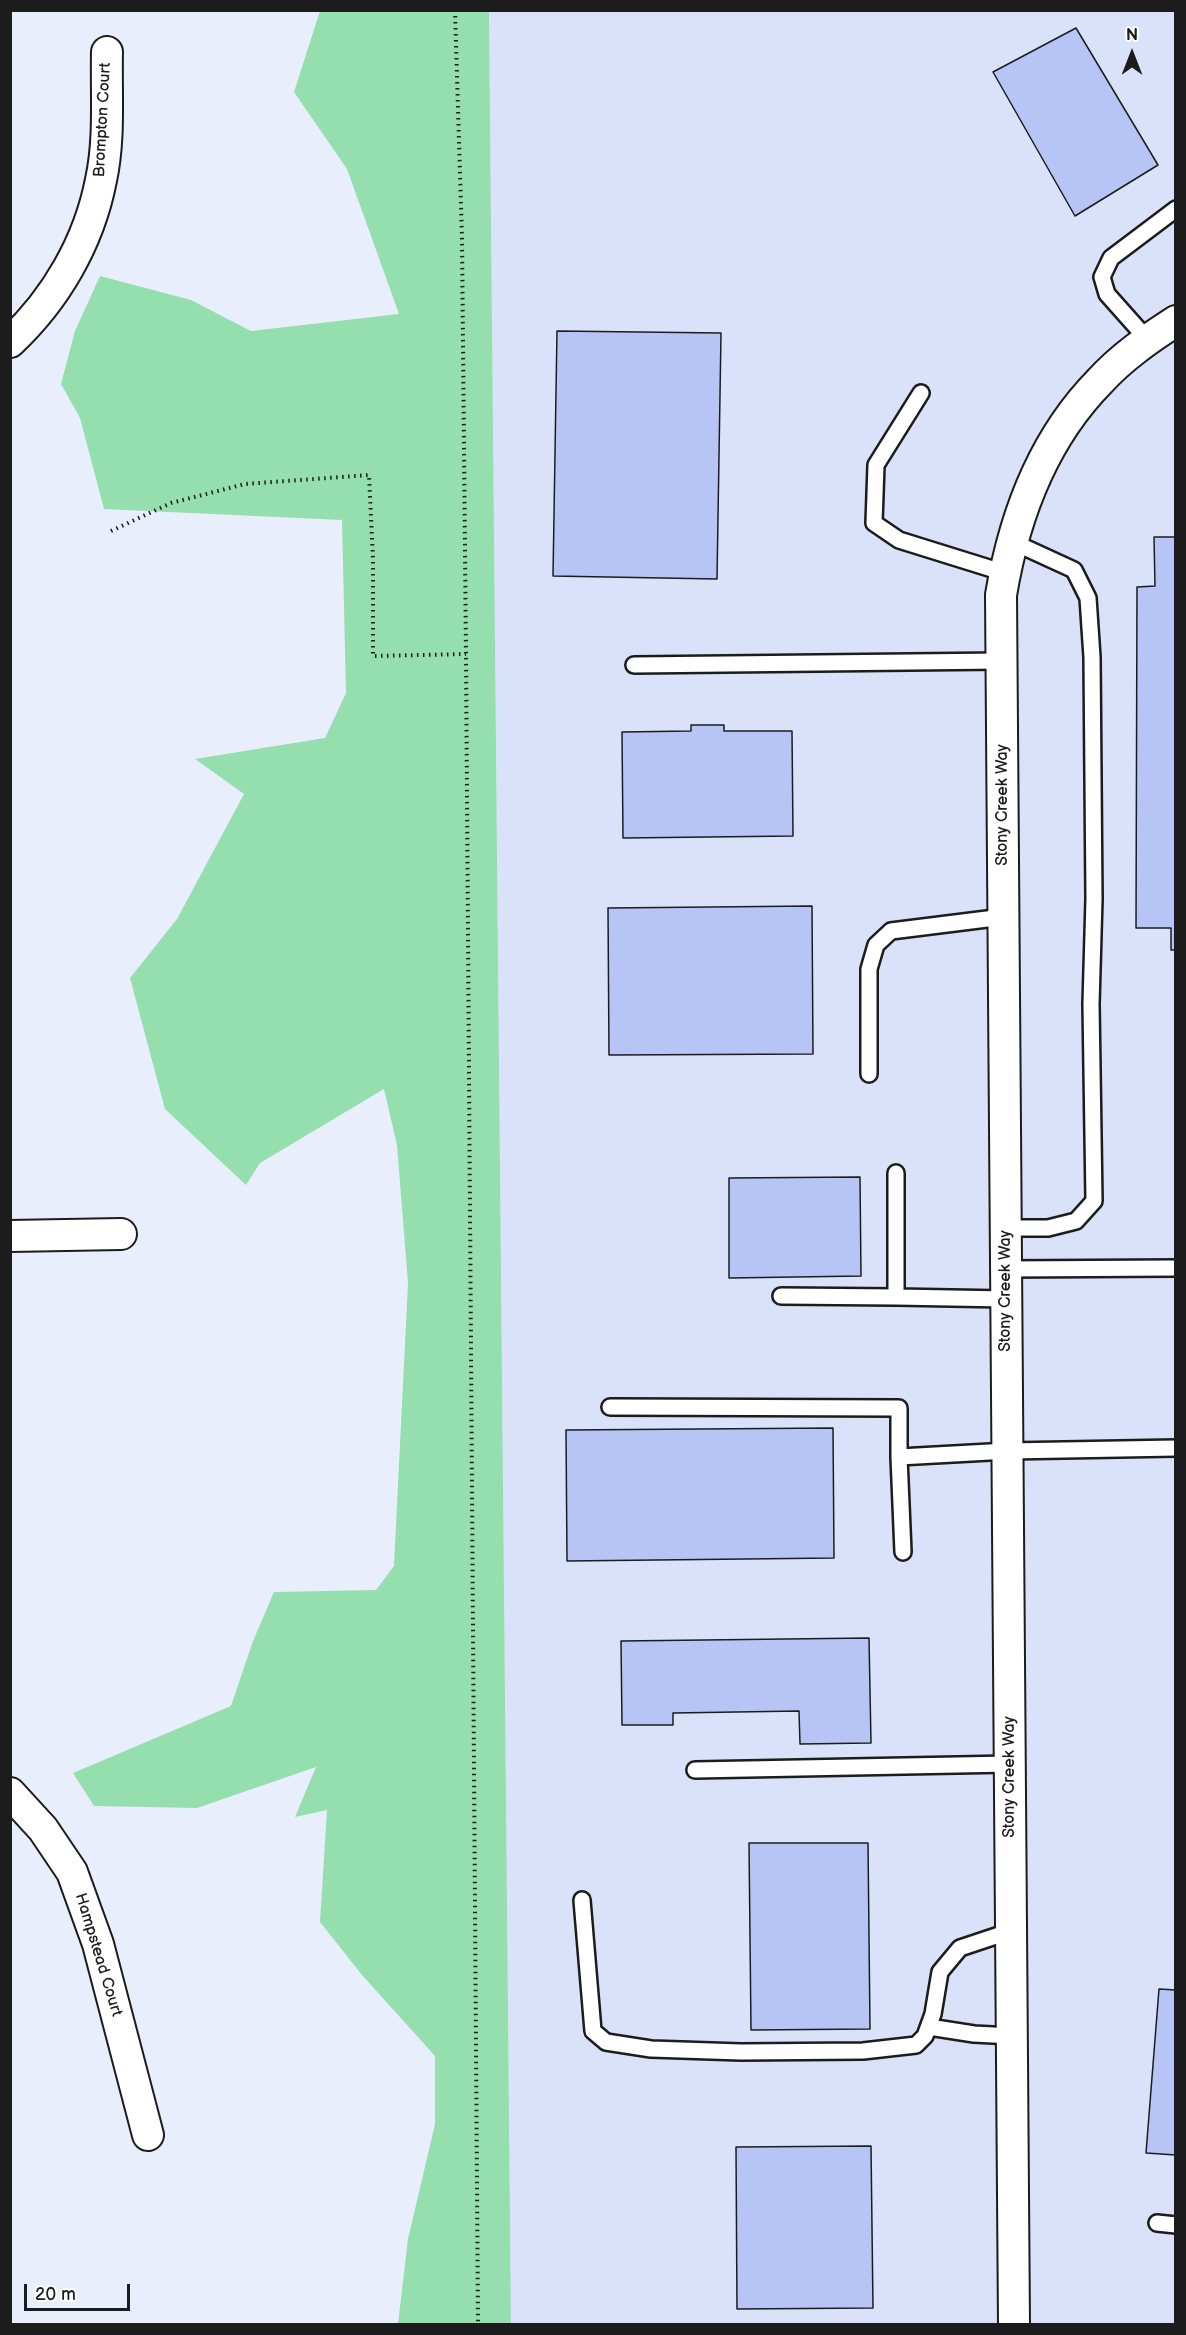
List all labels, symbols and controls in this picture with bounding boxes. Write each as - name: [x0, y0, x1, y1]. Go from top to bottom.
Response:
- north arrow: [1102, 24, 1162, 84]
- text: N: [1126, 26, 1138, 45]
- street label: Brompton Court: [90, 62, 116, 178]
- street label: Stony Creek Way: [993, 744, 1013, 866]
- street label: Stony Creek Way: [996, 1230, 1016, 1352]
- street label: Stony Creek Way: [1000, 1716, 1020, 1838]
- street label: Hampstead Court: [70, 1891, 126, 2019]
- scale bar: [27, 2272, 134, 2310]
- text: 20 m: [35, 2284, 76, 2305]

